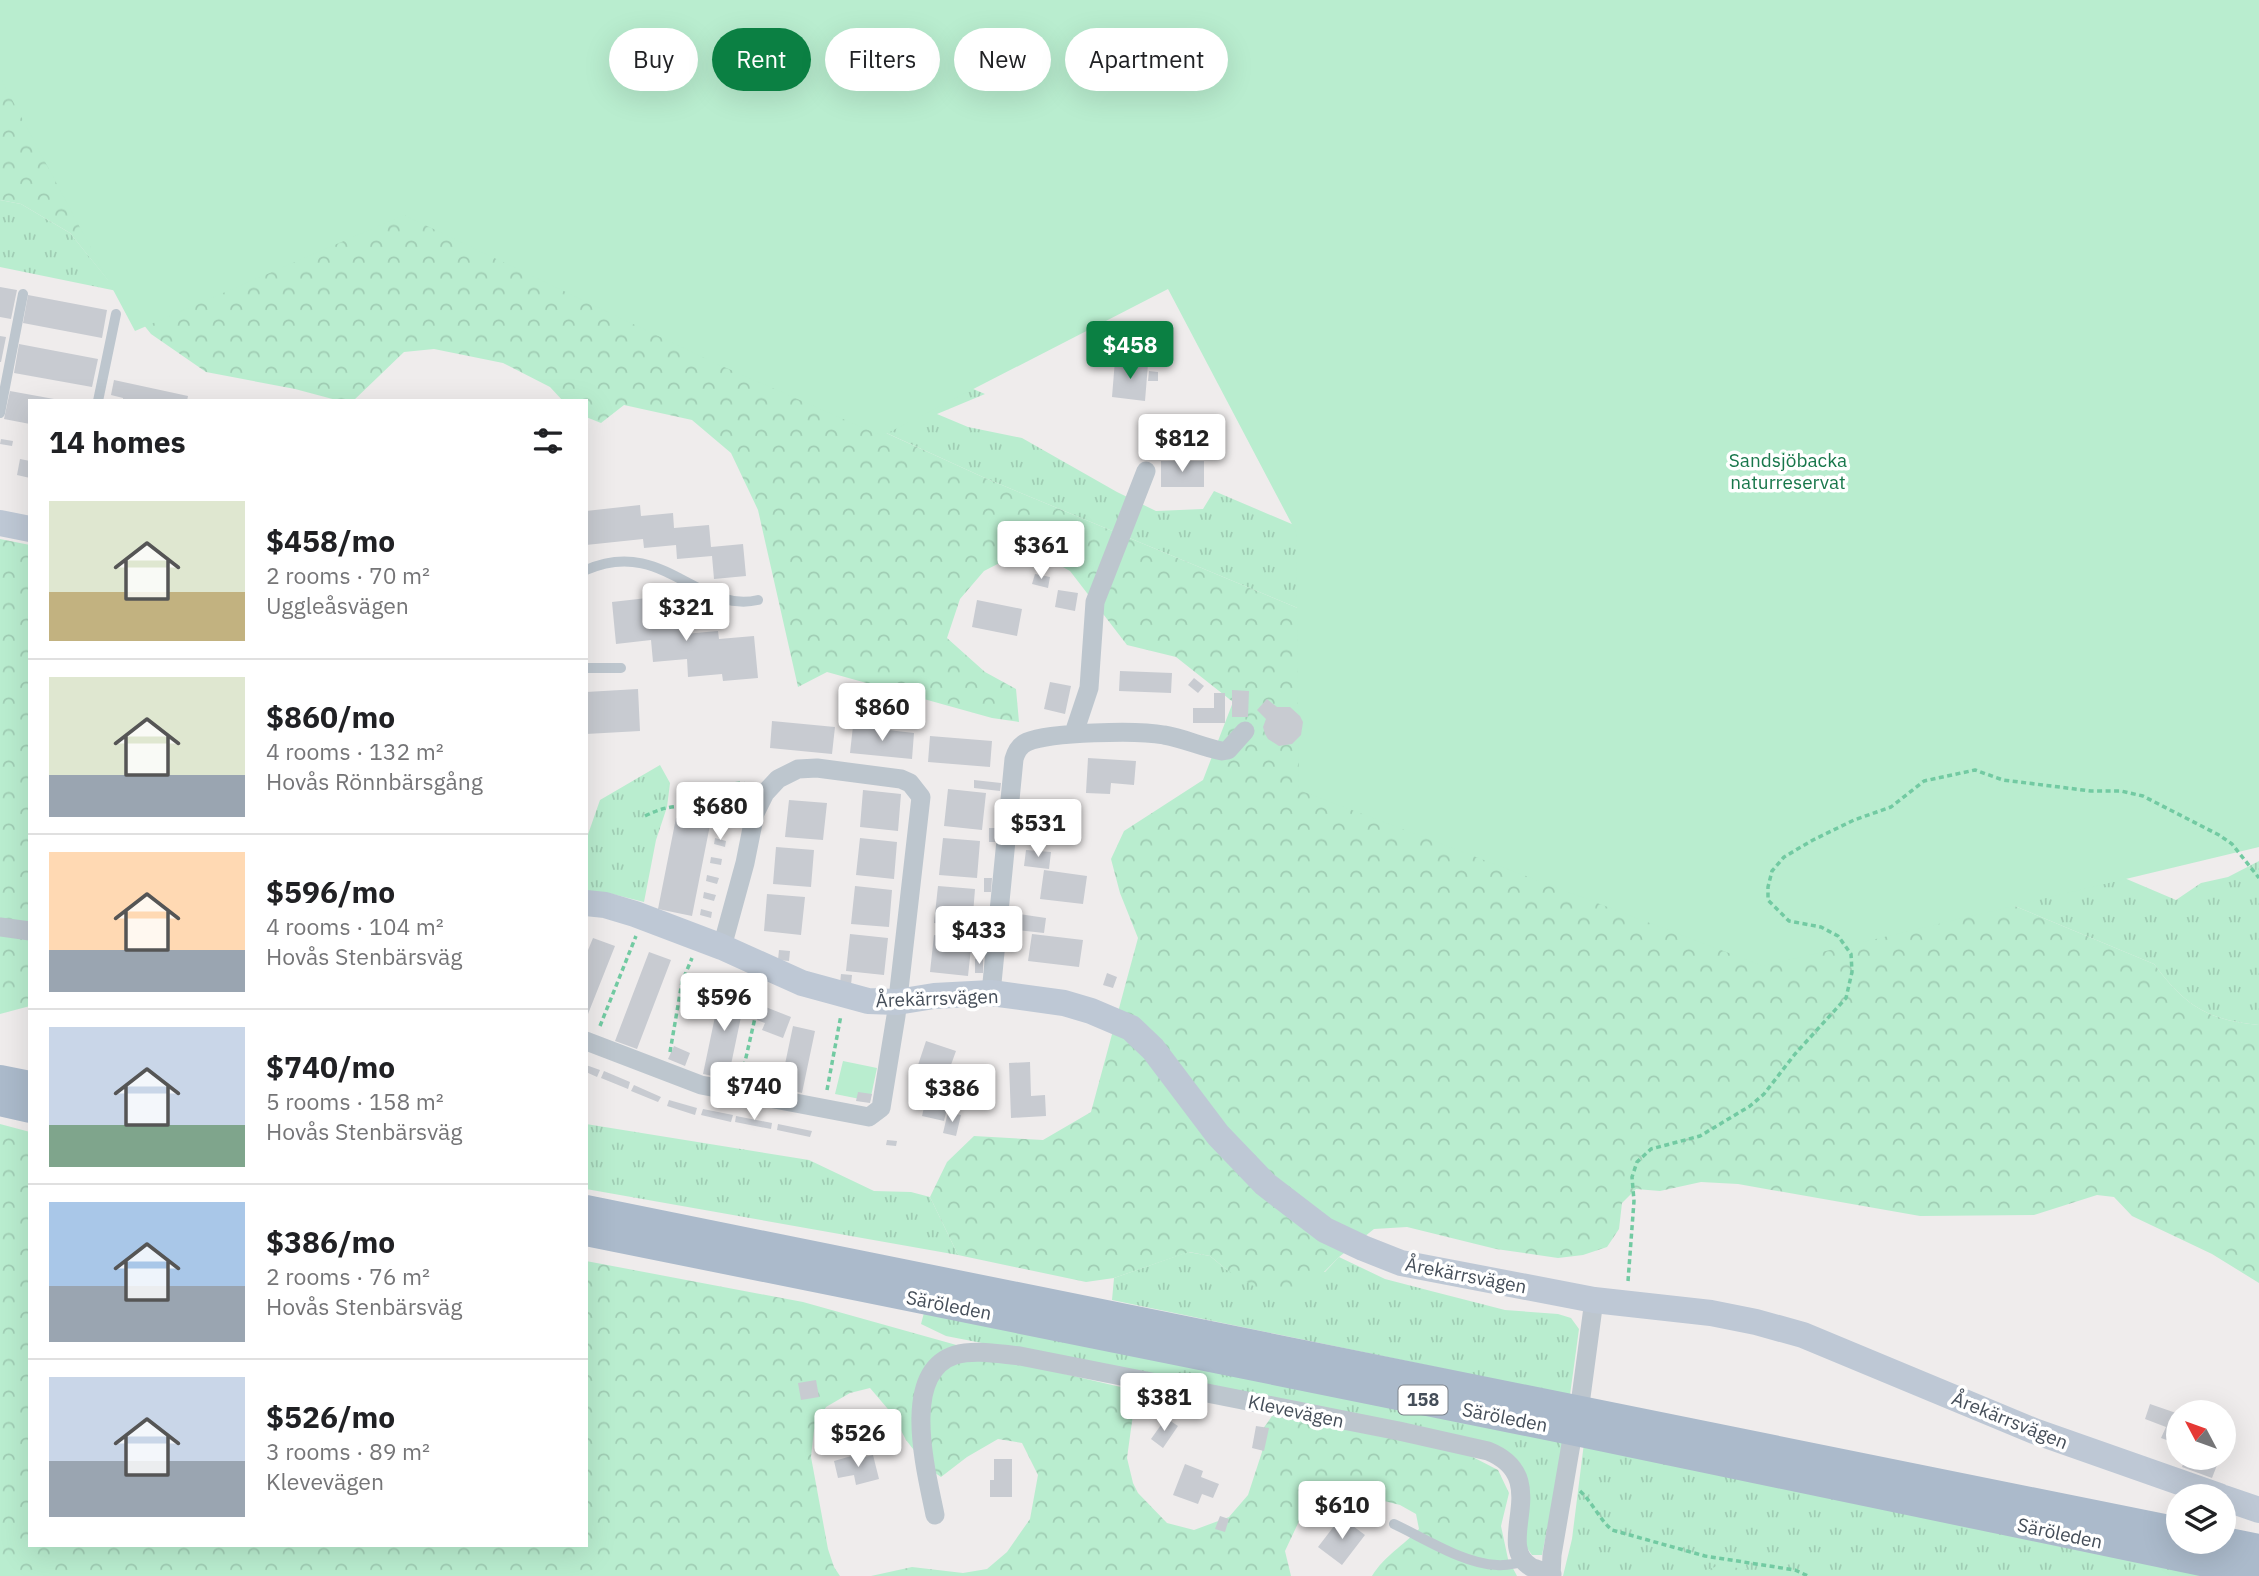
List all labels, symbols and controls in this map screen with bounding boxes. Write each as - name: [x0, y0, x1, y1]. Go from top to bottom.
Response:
- chip: Buy: [609, 28, 698, 91]
- chip: Rent: [712, 28, 811, 91]
- chip: Filters: [825, 28, 940, 91]
- chip: New: [954, 28, 1051, 91]
- chip: Apartment: [1065, 28, 1228, 91]
- pin: $458: [1089, 322, 1171, 381]
- text: $458: [1102, 329, 1158, 359]
- pin: $812: [1141, 414, 1223, 474]
- text: 14 homes: [49, 422, 186, 461]
- icon: filters: [529, 422, 567, 460]
- text: $812: [1154, 422, 1210, 452]
- park label: Sandsjöbacka naturreservat: [1729, 448, 1847, 494]
- text: $458/mo: [266, 521, 395, 560]
- pin: $361: [1000, 522, 1082, 581]
- icon: home: [105, 529, 189, 613]
- text: $361: [1013, 529, 1069, 559]
- text: 2 rooms · 70 m²: [266, 560, 430, 590]
- pin: $321: [645, 584, 727, 643]
- text: Uggleåsvägen: [266, 590, 409, 620]
- text: $321: [658, 591, 714, 621]
- pin: $860: [841, 684, 923, 743]
- text: $860: [854, 691, 910, 721]
- text: $860/mo: [266, 697, 395, 736]
- icon: home: [105, 705, 189, 789]
- text: 4 rooms · 132 m²: [266, 736, 444, 766]
- text: Hovås Rönnbärsgång: [266, 766, 483, 796]
- pin: $680: [679, 782, 761, 842]
- text: $680: [692, 790, 748, 820]
- pin: $531: [997, 800, 1079, 859]
- text: $531: [1010, 807, 1066, 837]
- text: $596/mo: [266, 872, 395, 911]
- icon: home: [105, 880, 189, 964]
- pin: $433: [938, 906, 1020, 966]
- text: 4 rooms · 104 m²: [266, 911, 444, 941]
- text: $433: [951, 914, 1007, 944]
- text: Hovås Stenbärsväg: [266, 941, 463, 971]
- pin: $596: [683, 974, 765, 1033]
- text: $596: [696, 981, 752, 1011]
- street label: Årekärrsvägen: [875, 984, 999, 1012]
- text: $740/mo: [266, 1047, 395, 1086]
- icon: home: [105, 1055, 189, 1139]
- pin: $740: [713, 1062, 795, 1122]
- pin: $386: [911, 1064, 993, 1124]
- text: $740: [726, 1070, 782, 1100]
- text: $386: [924, 1072, 980, 1102]
- text: 5 rooms · 158 m²: [266, 1086, 444, 1116]
- text: Hovås Stenbärsväg: [266, 1116, 463, 1146]
- text: $386/mo: [266, 1222, 395, 1261]
- icon: home: [105, 1230, 189, 1314]
- street label: Årekärrsvägen: [1403, 1251, 1529, 1299]
- text: 2 rooms · 76 m²: [266, 1261, 430, 1291]
- street label: Säröleden: [904, 1285, 994, 1325]
- text: Hovås Stenbärsväg: [266, 1291, 463, 1321]
- pin: $381: [1123, 1374, 1205, 1433]
- text: $381: [1136, 1381, 1192, 1411]
- road number: 158: [1398, 1386, 1448, 1414]
- street label: Årekärrsvägen: [1948, 1386, 2072, 1454]
- street label: Klevevägen: [1246, 1389, 1346, 1433]
- text: $526/mo: [266, 1397, 395, 1436]
- street label: Säröleden: [1460, 1397, 1550, 1437]
- north arrow: [2166, 1400, 2236, 1470]
- map controls: [2166, 1400, 2236, 1554]
- icon: home: [105, 1405, 189, 1489]
- pin: $526: [817, 1410, 899, 1469]
- text: $526: [830, 1417, 886, 1447]
- text: 3 rooms · 89 m²: [266, 1436, 430, 1466]
- text: Klevevägen: [266, 1466, 384, 1496]
- pin: $610: [1301, 1482, 1383, 1541]
- button: layers: [2166, 1484, 2236, 1554]
- text: $610: [1314, 1489, 1370, 1519]
- street label: Säröleden: [2015, 1512, 2105, 1554]

